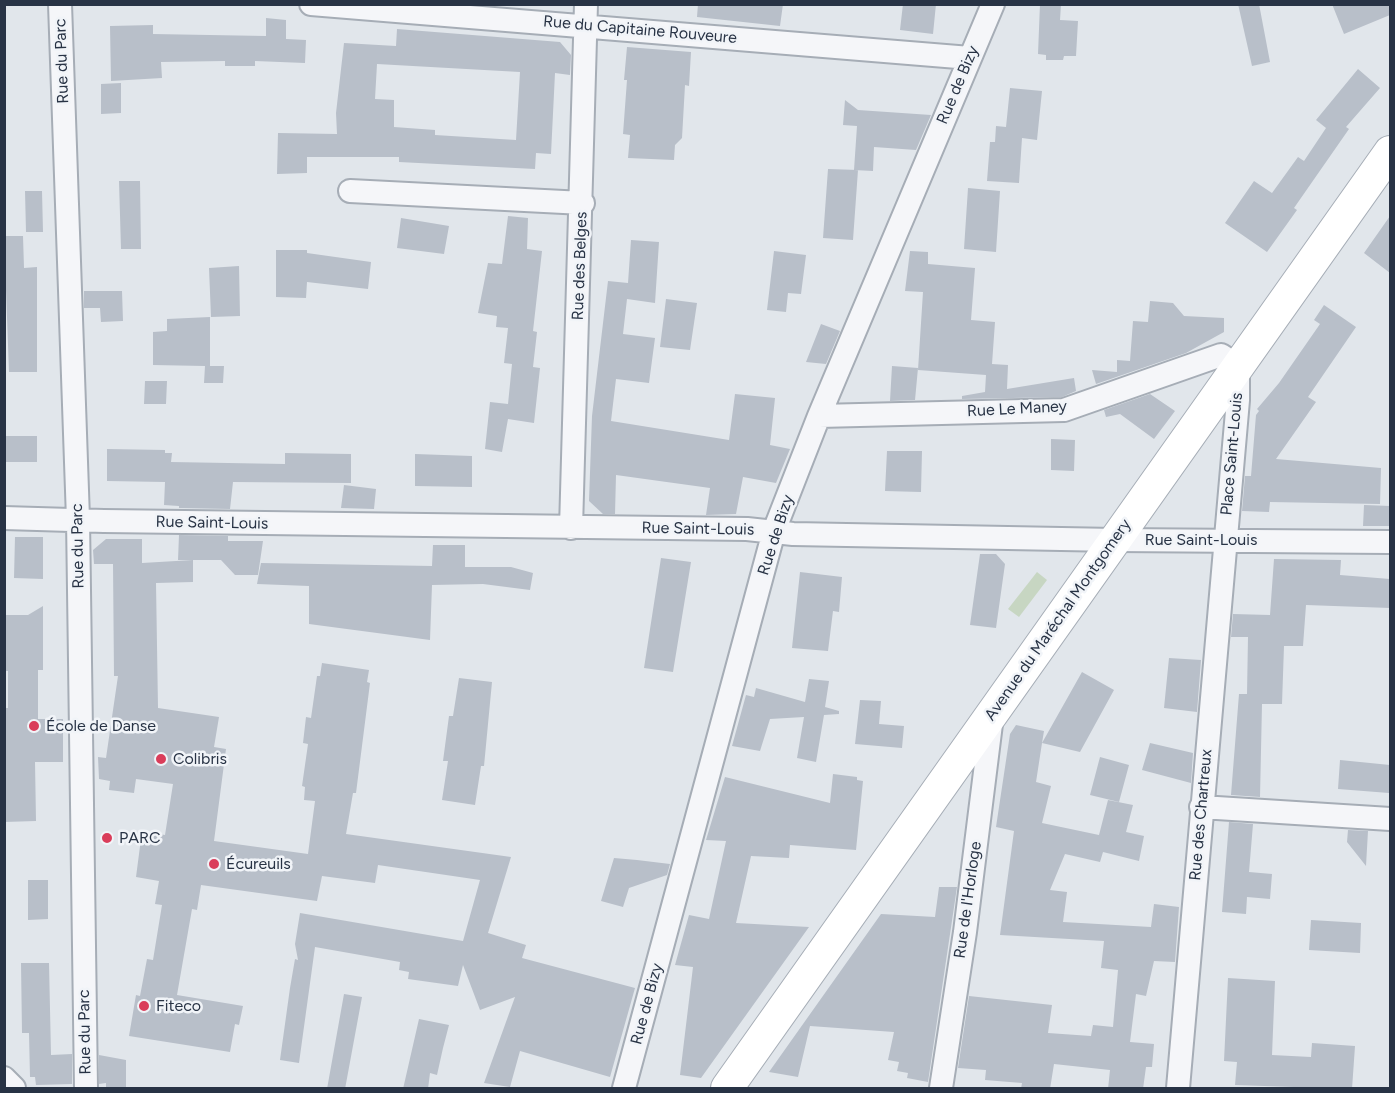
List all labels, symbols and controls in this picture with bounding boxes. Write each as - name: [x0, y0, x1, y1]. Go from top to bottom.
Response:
- street label: Rue du Capitaine Rouveure: [542, 12, 738, 48]
- street label: Rue du Parc: [51, 18, 73, 104]
- street label: Rue de Bizy: [933, 43, 983, 127]
- street label: Rue des Belges: [569, 211, 591, 321]
- street label: Place Saint-Louis: [1217, 392, 1247, 516]
- street label: Rue Le Maney: [966, 397, 1068, 421]
- street label: Rue de Bizy: [754, 492, 798, 578]
- street label: Rue du Parc: [68, 503, 88, 589]
- street label: Rue Saint-Louis: [156, 512, 268, 534]
- street label: Avenue du Maréchal Montgomery: [981, 515, 1135, 725]
- street label: Rue Saint-Louis: [642, 518, 754, 540]
- street label: Rue Saint-Louis: [1145, 530, 1257, 550]
- place label: École de Danse: [46, 716, 156, 736]
- marker: École de Danse: [27, 719, 41, 733]
- street label: Rue des Chartreux: [1186, 748, 1216, 882]
- place label: Colibris: [173, 749, 227, 769]
- marker: Colibris: [154, 752, 168, 766]
- place label: PARC: [119, 828, 161, 848]
- marker: PARC: [100, 831, 114, 845]
- street label: Rue de l'Horloge: [950, 840, 986, 960]
- place label: Écureuils: [226, 854, 291, 874]
- marker: Écureuils: [207, 857, 221, 871]
- street label: Rue de Bizy: [627, 961, 667, 1047]
- street label: Rue du Parc: [75, 989, 95, 1075]
- place label: Fiteco: [156, 996, 201, 1016]
- marker: Fiteco: [137, 999, 151, 1013]

